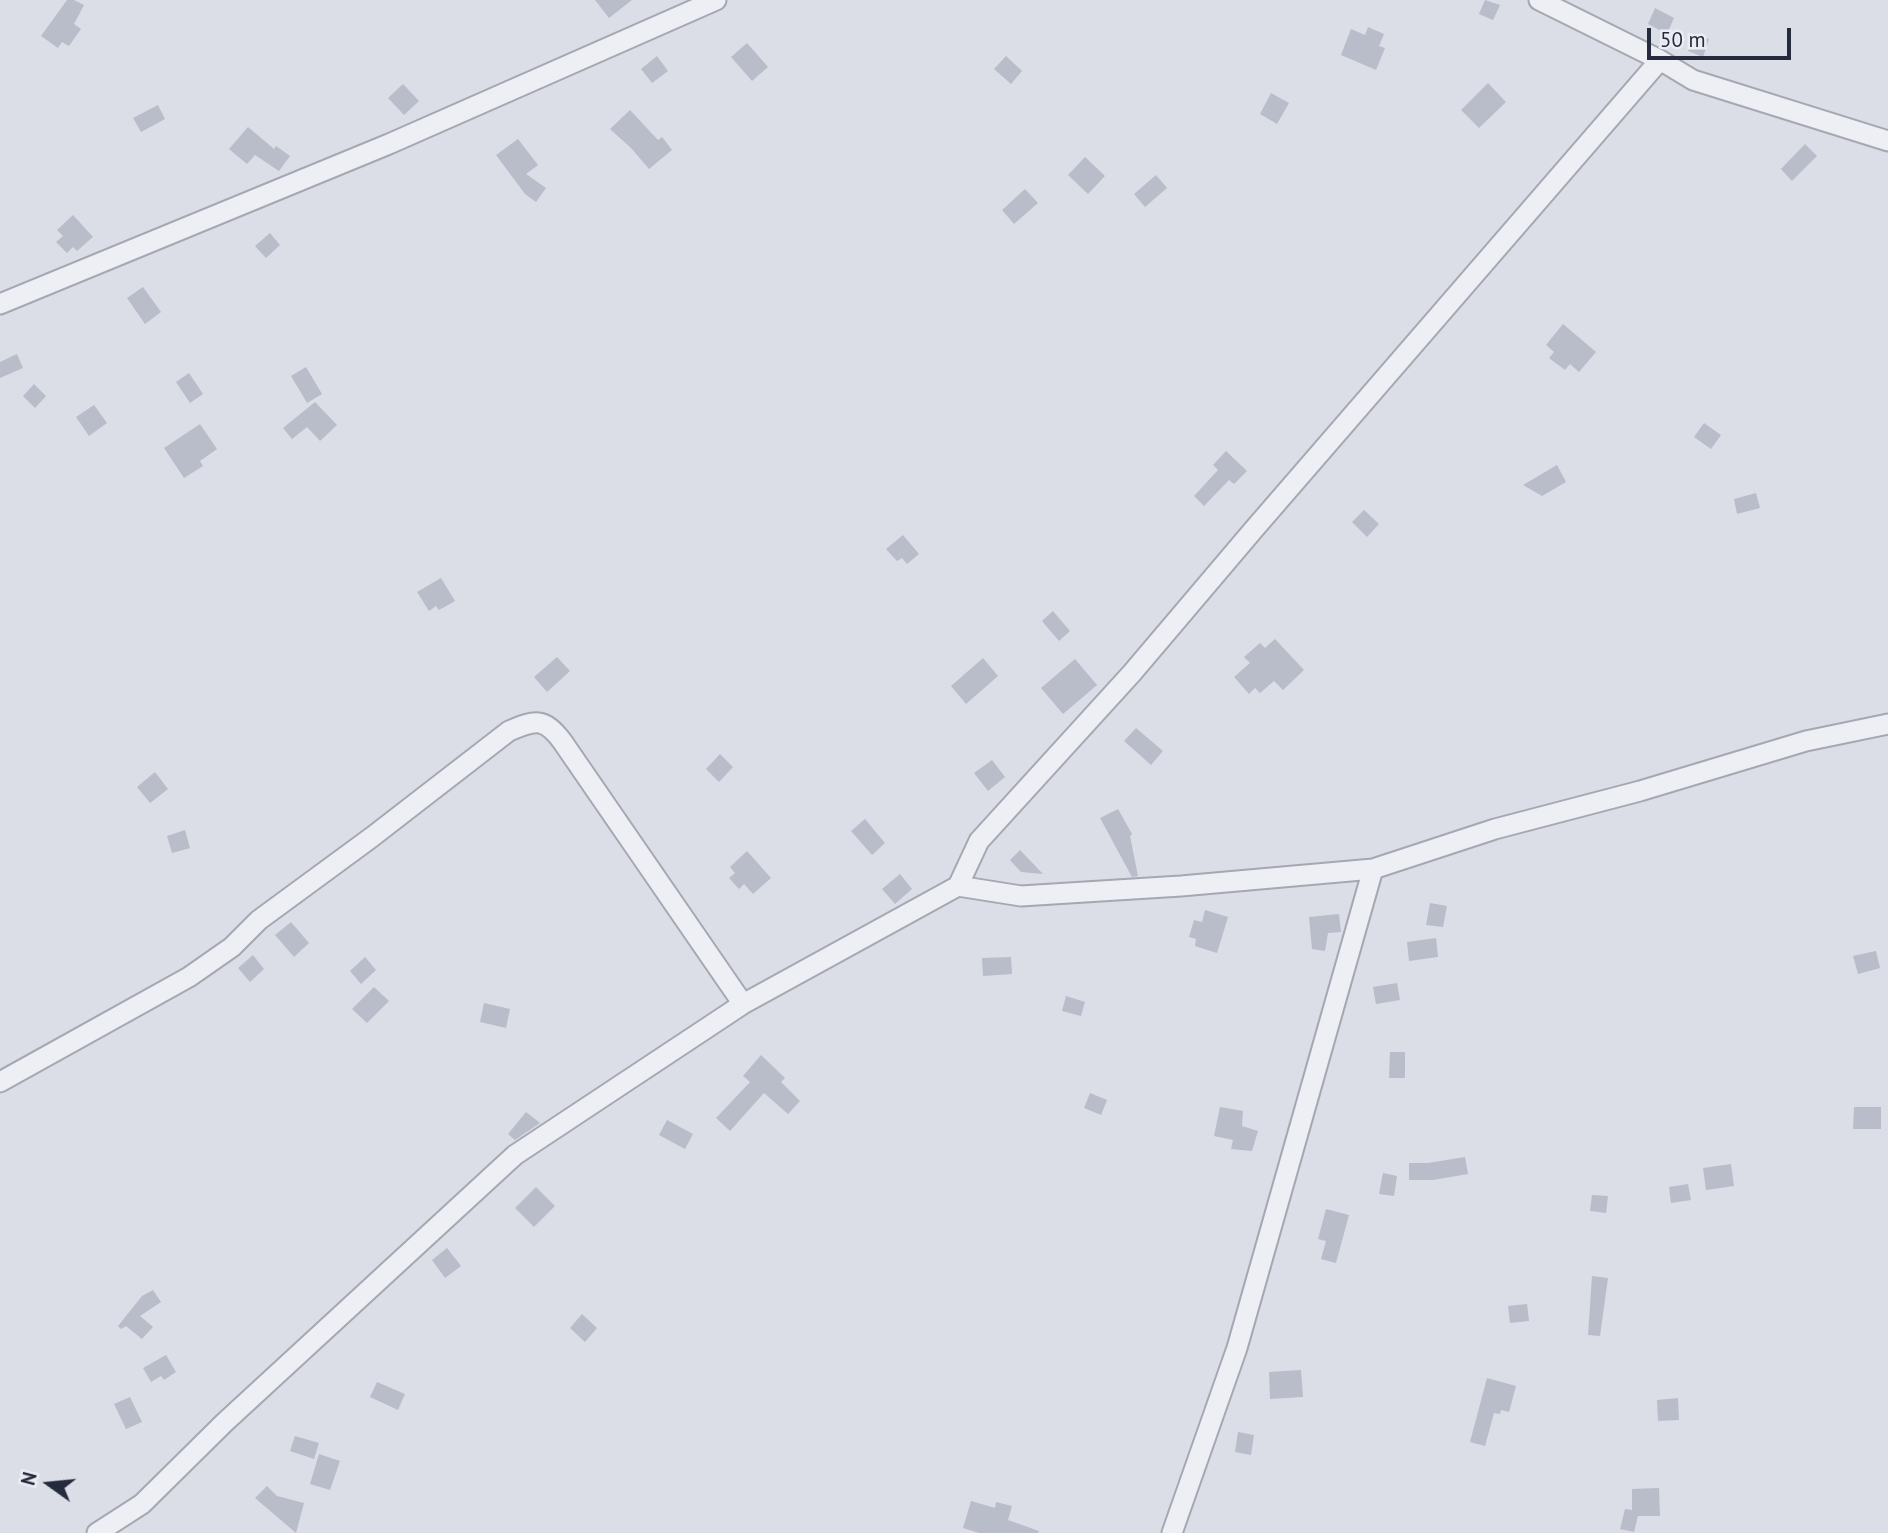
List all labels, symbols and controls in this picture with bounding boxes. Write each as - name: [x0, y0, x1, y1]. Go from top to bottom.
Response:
- scale bar: [1650, 14, 1794, 58]
- text: 50 m: [1660, 26, 1706, 53]
- north arrow: [14, 1449, 84, 1519]
- text: N: [16, 1469, 42, 1488]

